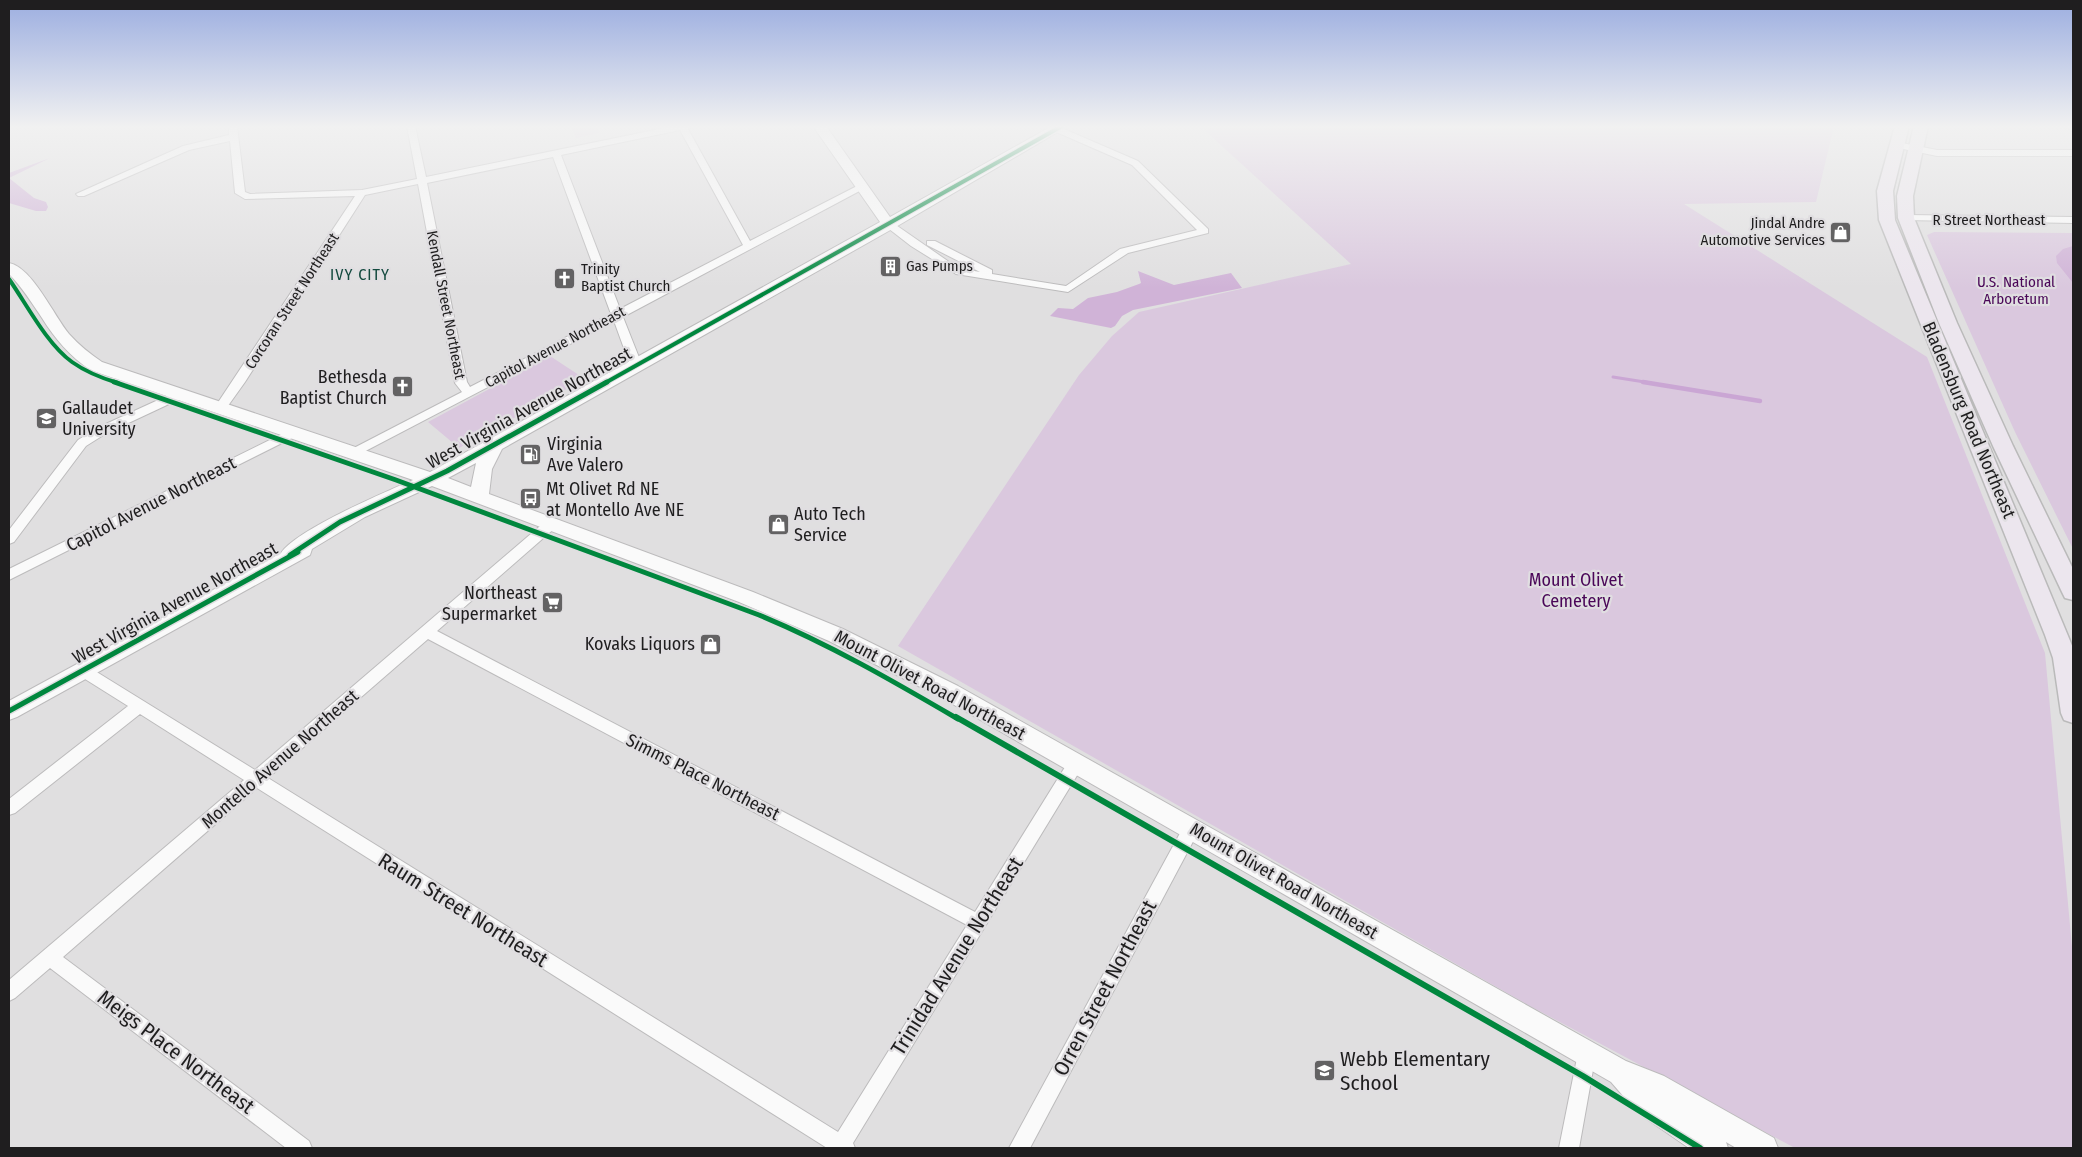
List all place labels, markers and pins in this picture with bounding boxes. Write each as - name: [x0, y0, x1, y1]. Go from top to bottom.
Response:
- place label: Jindal Andre Automotive Services: [1701, 214, 1825, 249]
- shop icon: Jindal Andre Automotive Services: [1829, 220, 1853, 244]
- building icon: Gas Pumps: [878, 254, 902, 278]
- place label: Gas Pumps: [906, 257, 973, 275]
- place label: Trinity Baptist Church: [581, 260, 670, 295]
- church icon: Trinity Baptist Church: [553, 266, 577, 290]
- place label: Bethesda Baptist Church: [280, 366, 387, 409]
- church icon: Bethesda Baptist Church: [391, 375, 415, 399]
- place label: Gallaudet University: [62, 397, 136, 440]
- school or university icon: Gallaudet University: [34, 406, 58, 430]
- place label: Virginia Ave Valero: [547, 433, 623, 476]
- fuel station icon: Virginia Ave Valero: [519, 442, 543, 466]
- place label: Mt Olivet Rd NE at Montello Ave NE: [546, 478, 684, 521]
- bus stop icon: Mt Olivet Rd NE at Montello Ave NE: [518, 487, 542, 511]
- place label: Auto Tech Service: [794, 503, 866, 546]
- shop icon: Auto Tech Service: [766, 512, 790, 536]
- place label: Northeast Supermarket: [442, 582, 537, 625]
- supermarket icon: Northeast Supermarket: [541, 591, 565, 615]
- shop icon: Kovaks Liquors: [699, 632, 723, 656]
- place label: Kovaks Liquors: [585, 633, 695, 655]
- place label: Webb Elementary School: [1340, 1046, 1491, 1096]
- school or university icon: Webb Elementary School: [1312, 1059, 1336, 1083]

